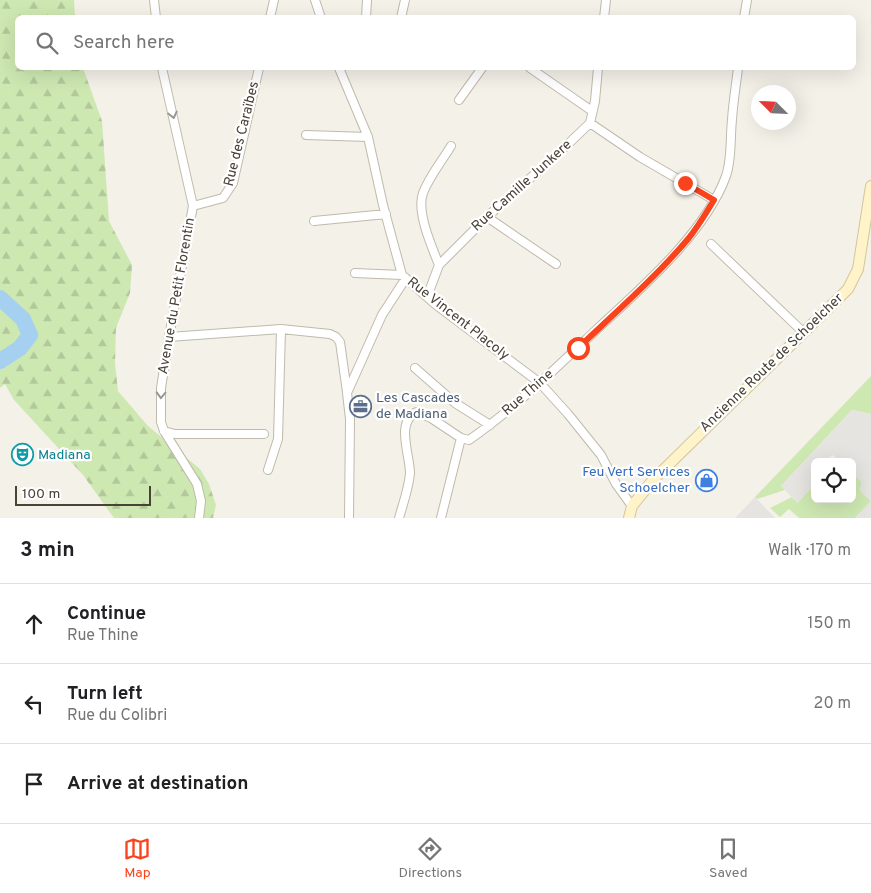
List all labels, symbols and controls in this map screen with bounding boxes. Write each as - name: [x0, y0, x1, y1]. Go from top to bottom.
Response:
- search box: [15, 15, 856, 70]
- icon: search: [33, 29, 61, 57]
- text: Search here: [73, 31, 175, 55]
- street label: Rue des Caraïbes: [221, 80, 263, 188]
- north arrow: [751, 85, 796, 130]
- one-way arrow: [167, 111, 178, 120]
- street label: Rue Camille Junkere: [468, 137, 576, 235]
- route end: [674, 172, 697, 195]
- street label: Avenue du Petit Florentin: [155, 216, 199, 376]
- street label: Rue Vincent Placoly: [403, 274, 513, 364]
- street label: Ancienne Route de Schoelcher: [697, 290, 848, 436]
- route start: [567, 337, 590, 360]
- street label: Rue Thine: [499, 366, 557, 420]
- place label: Les Cascades de Madiana: [376, 390, 460, 423]
- one-way arrow: [156, 391, 167, 399]
- office icon: Les Cascades de Madiana: [348, 394, 372, 418]
- theatre icon: Madiana: [10, 443, 34, 467]
- place label: Madiana: [38, 447, 91, 464]
- map controls: [811, 458, 856, 503]
- button: locate: [811, 458, 856, 503]
- place label: Feu Vert Services Schoelcher: [582, 464, 691, 497]
- shop icon: Feu Vert Services Schoelcher: [694, 468, 718, 492]
- scale bar: [15, 483, 151, 506]
- text: 100 m: [22, 486, 60, 503]
- text: 3 min: [20, 537, 75, 564]
- text: Walk · 170 m: [768, 541, 851, 561]
- text: Continue: [67, 602, 146, 626]
- icon: ahead: [20, 610, 48, 638]
- text: 150 m: [808, 614, 851, 634]
- text: Rue Thine: [67, 626, 138, 646]
- text: Turn left: [67, 682, 143, 706]
- icon: left: [20, 690, 48, 718]
- text: 20 m: [814, 694, 851, 714]
- text: Rue du Colibri: [67, 706, 167, 726]
- icon: arrive: [20, 770, 48, 798]
- text: Arrive at destination: [67, 772, 248, 796]
- tab: Map: [123, 835, 151, 882]
- tab: Directions: [398, 835, 462, 882]
- tab: Saved: [709, 835, 748, 882]

